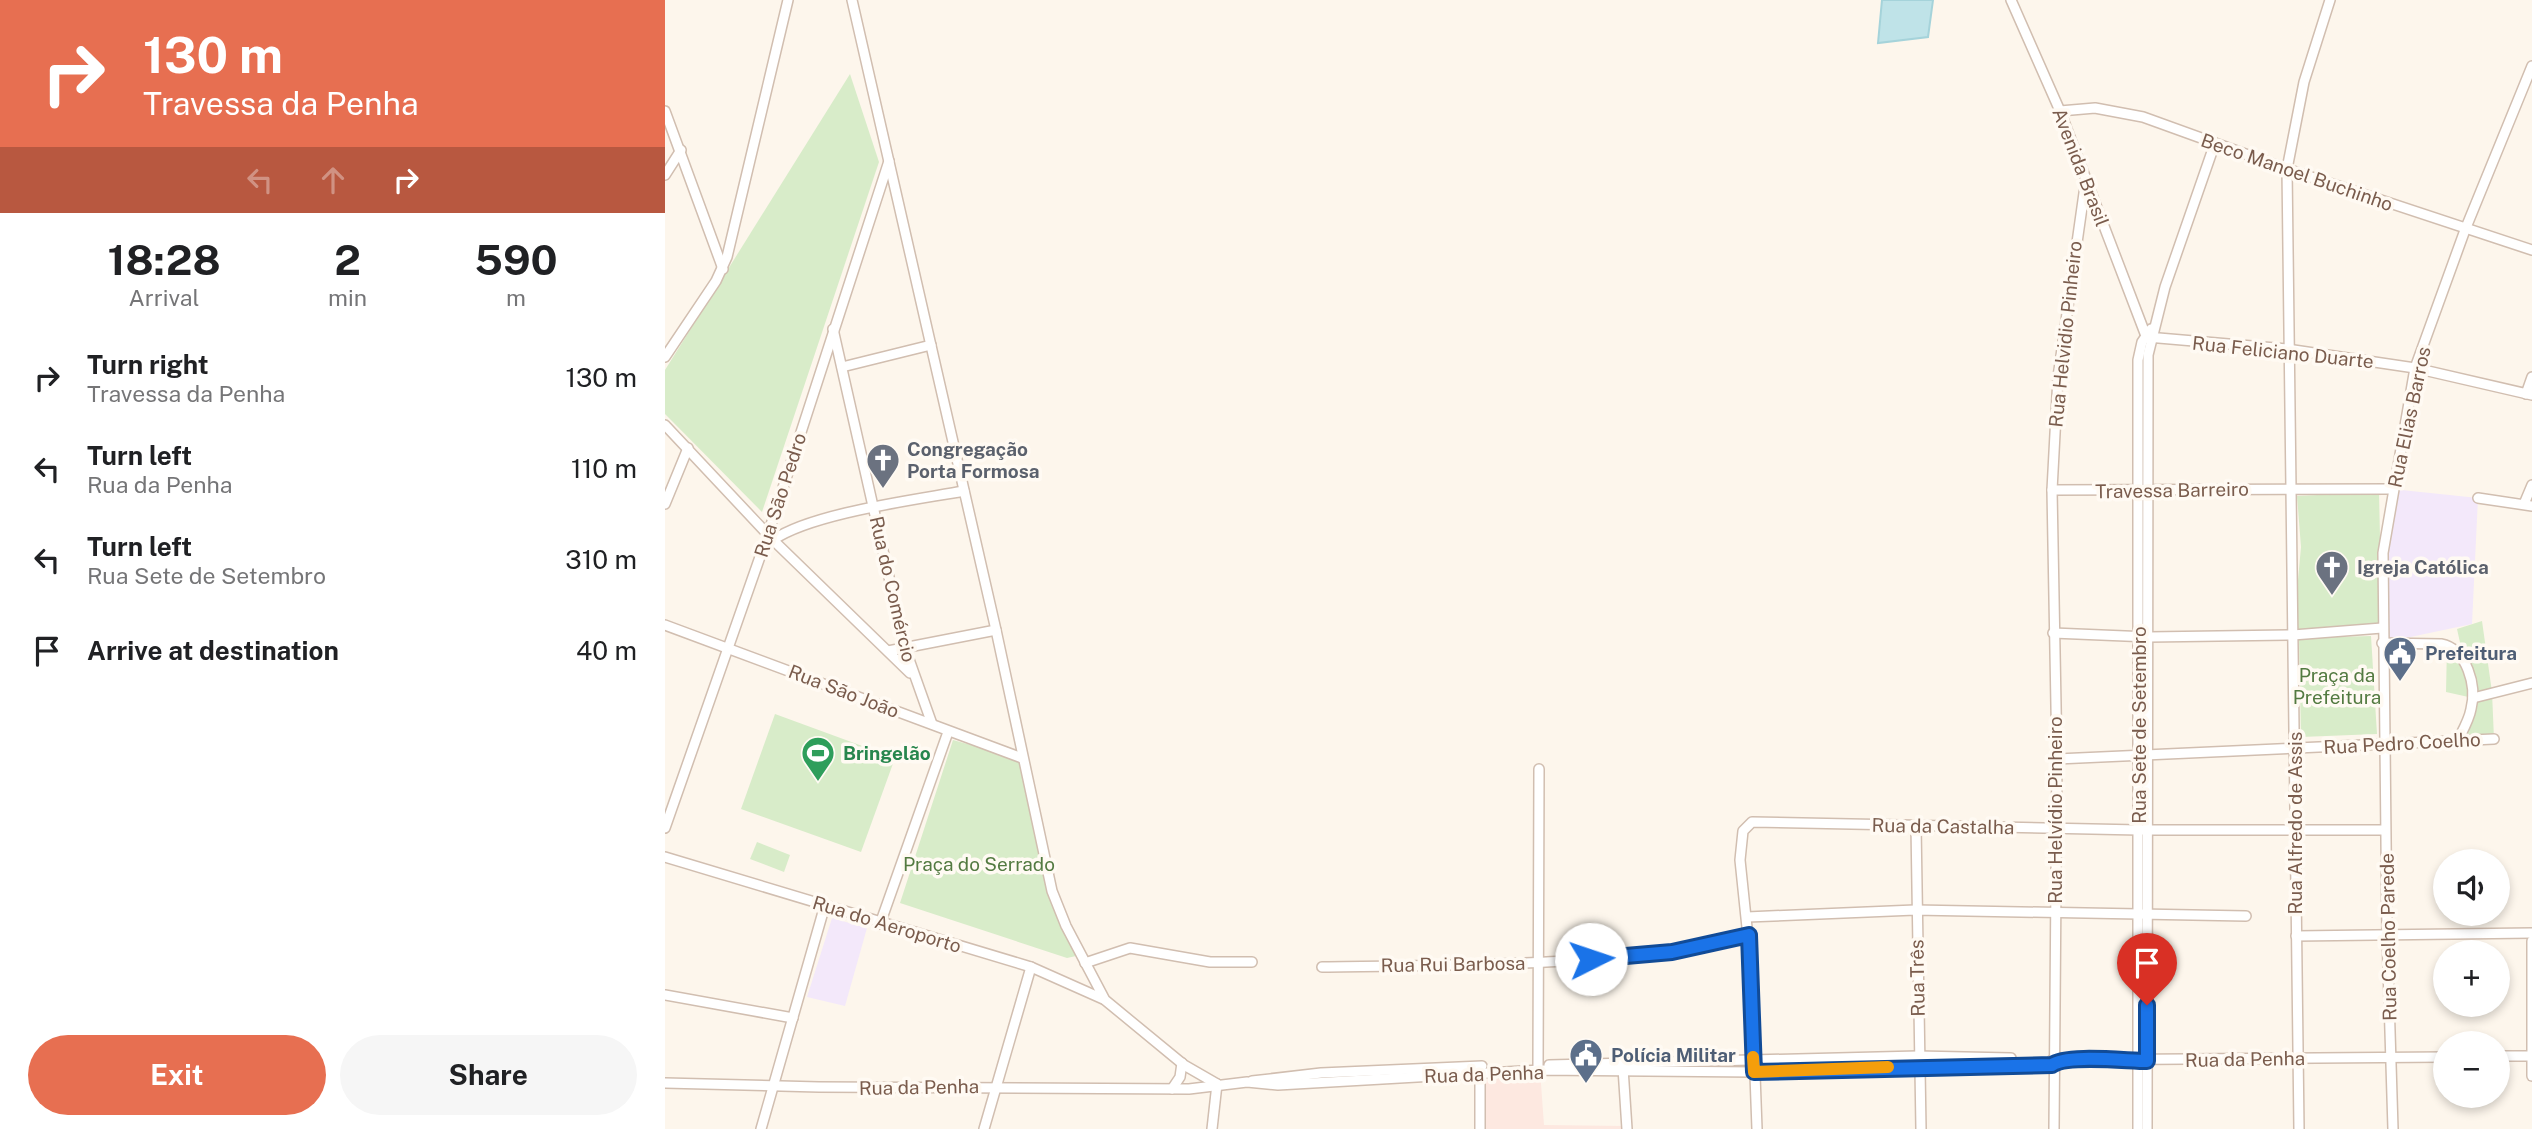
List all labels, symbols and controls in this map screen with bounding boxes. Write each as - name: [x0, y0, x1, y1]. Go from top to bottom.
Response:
- text: 130 m: [143, 26, 283, 84]
- icon: right: [28, 28, 119, 119]
- text: Travessa da Penha: [143, 85, 419, 122]
- street label: Avenida Brasil: [2048, 105, 2114, 229]
- street label: Beco Manoel Buchinho: [2198, 129, 2396, 215]
- icon: left: [241, 161, 279, 199]
- icon: ahead: [314, 161, 352, 199]
- icon: right: [387, 161, 425, 199]
- text: 18:28: [107, 235, 221, 284]
- text: 2: [334, 235, 361, 284]
- text: 590: [475, 235, 558, 284]
- street label: Rua Helvidio Pinheiro: [2044, 240, 2086, 428]
- text: Arrival: [129, 284, 200, 311]
- text: min: [328, 284, 367, 311]
- text: m: [506, 284, 526, 311]
- street label: Rua Feliciano Duarte: [2191, 332, 2375, 372]
- street label: Rua Elias Barros: [2383, 344, 2435, 490]
- text: Turn right: [87, 349, 209, 380]
- icon: right: [28, 359, 66, 397]
- text: 130 m: [565, 362, 637, 393]
- text: Travessa da Penha: [87, 380, 285, 407]
- street label: Rua São Pedro: [750, 430, 810, 560]
- place label: Congregação Porta Formosa: [907, 438, 1039, 482]
- text: Turn left: [87, 440, 192, 471]
- church icon: Congregação Porta Formosa: [864, 441, 902, 490]
- icon: left: [28, 450, 66, 488]
- text: 110 m: [571, 453, 637, 484]
- text: Rua da Penha: [87, 471, 232, 498]
- street label: Travessa Barreiro: [2095, 478, 2249, 502]
- street label: Rua do Comércio: [866, 514, 920, 664]
- text: Turn left: [87, 531, 192, 562]
- icon: left: [28, 541, 66, 579]
- text: 310 m: [565, 544, 637, 575]
- church icon: Igreja Católica: [2313, 548, 2351, 597]
- place label: Igreja Católica: [2357, 556, 2489, 578]
- text: Rua Sete de Setembro: [87, 562, 326, 589]
- street label: Rua Sete de Setembro: [2128, 626, 2150, 824]
- icon: arrive: [28, 632, 66, 670]
- public building icon: Prefeitura: [2381, 634, 2419, 683]
- text: Arrive at destination: [87, 635, 339, 666]
- text: 40 m: [576, 635, 637, 666]
- place label: Prefeitura: [2425, 642, 2517, 664]
- street label: Rua São João: [786, 660, 902, 722]
- park label: Praça da Prefeitura: [2293, 664, 2381, 708]
- street label: Rua Helvídio Pinheiro: [2044, 716, 2066, 904]
- street label: Rua Pedro Coelho: [2323, 728, 2481, 758]
- street label: Rua Alfredo de Assis: [2284, 732, 2306, 914]
- sports icon: Bringelão: [799, 734, 837, 783]
- place label: Bringelão: [843, 742, 931, 764]
- street label: Rua da Castalha: [1871, 814, 2015, 838]
- map controls: [2433, 849, 2510, 1108]
- button: sound: [2433, 849, 2510, 926]
- park label: Praça do Serrado: [903, 853, 1055, 875]
- street label: Rua Coelho Parede: [2376, 853, 2400, 1021]
- street label: Rua do Aeroporto: [810, 891, 964, 957]
- position arrow: [1554, 922, 1628, 996]
- pin: [2117, 933, 2177, 1005]
- street label: Rua Três: [1905, 939, 1929, 1017]
- button: +: [2433, 940, 2510, 1017]
- icon: arrive: [2128, 944, 2166, 982]
- street label: Rua Rui Barbosa: [1380, 952, 1526, 976]
- button: −: [2433, 1031, 2510, 1108]
- button: Exit: [28, 1035, 326, 1115]
- button: Share: [340, 1035, 637, 1115]
- public building icon: Polícia Militar: [1567, 1036, 1605, 1085]
- place label: Polícia Militar: [1611, 1044, 1736, 1066]
- street label: Rua da Penha: [2185, 1047, 2305, 1071]
- street label: Rua da Penha: [1424, 1061, 1544, 1087]
- street label: Rua da Penha: [859, 1075, 979, 1099]

